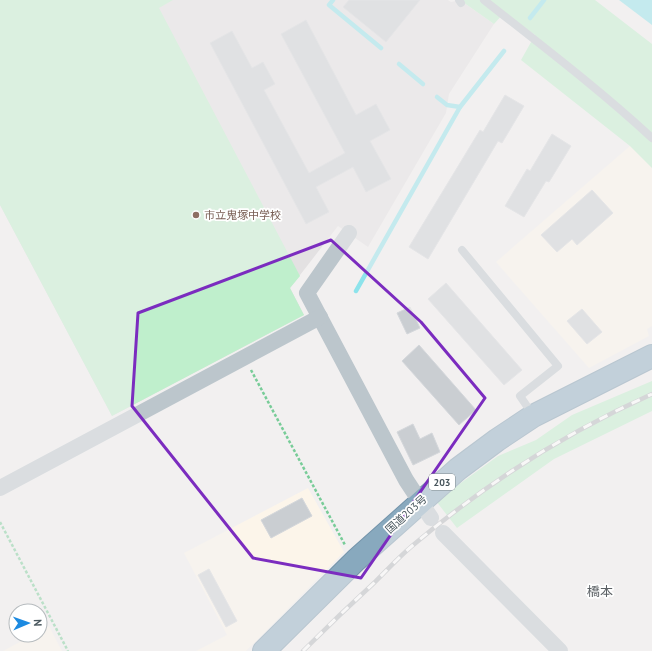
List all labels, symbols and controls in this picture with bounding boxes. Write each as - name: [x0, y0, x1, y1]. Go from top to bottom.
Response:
- place label: 市立鬼塚中学校: [204, 208, 281, 222]
- marker: 市立鬼塚中学校: [191, 210, 201, 220]
- road number: 203: [429, 474, 455, 490]
- street label: 国道203号: [382, 492, 430, 536]
- district label: 橋本: [587, 583, 613, 600]
- north arrow: [8, 603, 48, 643]
- text: N: [31, 619, 45, 627]

